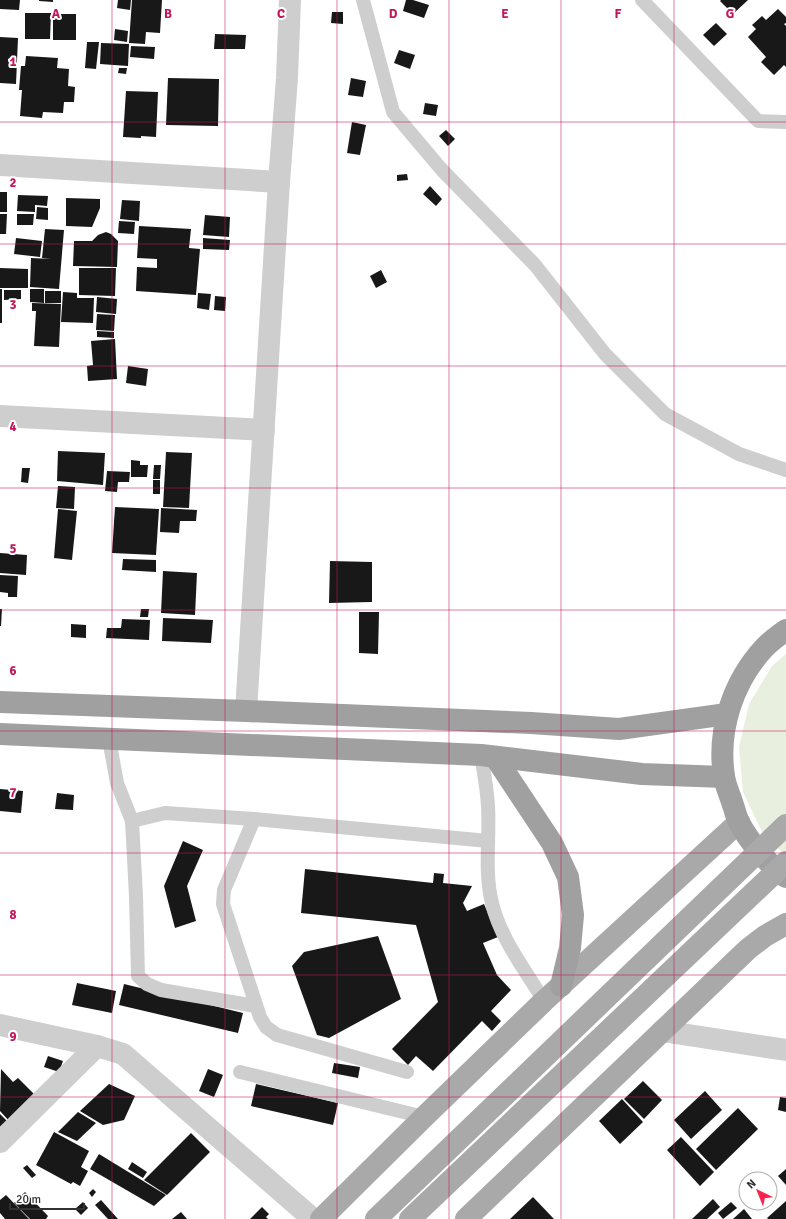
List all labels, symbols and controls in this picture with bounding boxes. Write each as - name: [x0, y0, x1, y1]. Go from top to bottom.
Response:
- text: A: [52, 6, 61, 22]
- text: B: [164, 6, 172, 22]
- text: C: [277, 6, 285, 22]
- text: D: [389, 6, 398, 22]
- text: E: [501, 6, 509, 22]
- text: F: [615, 6, 622, 22]
- text: G: [726, 6, 734, 22]
- text: 1: [9, 54, 17, 70]
- text: 2: [9, 175, 17, 191]
- text: 3: [9, 297, 17, 313]
- text: 4: [9, 419, 17, 435]
- text: 5: [9, 541, 17, 557]
- text: 6: [9, 663, 17, 679]
- text: 7: [9, 785, 17, 801]
- text: 8: [9, 907, 17, 923]
- text: 9: [9, 1029, 17, 1045]
- north arrow: [738, 1171, 778, 1211]
- text: N: [744, 1177, 759, 1191]
- scale bar: [10, 1185, 84, 1211]
- text: 20 m: [16, 1192, 41, 1207]

